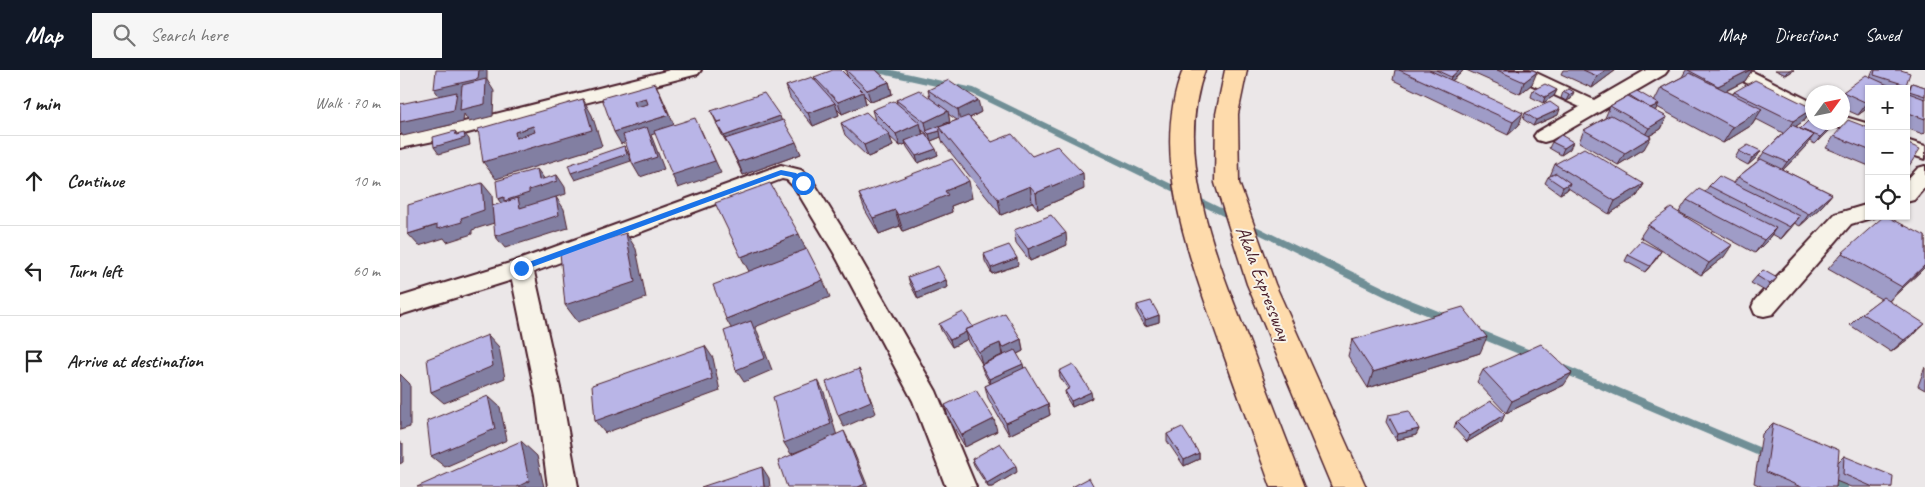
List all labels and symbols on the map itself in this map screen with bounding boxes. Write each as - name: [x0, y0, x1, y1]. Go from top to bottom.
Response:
- north arrow: [1805, 85, 1850, 130]
- route start: [792, 172, 815, 195]
- street label: Akala Expressway: [1230, 222, 1298, 346]
- route end: [510, 257, 533, 280]

